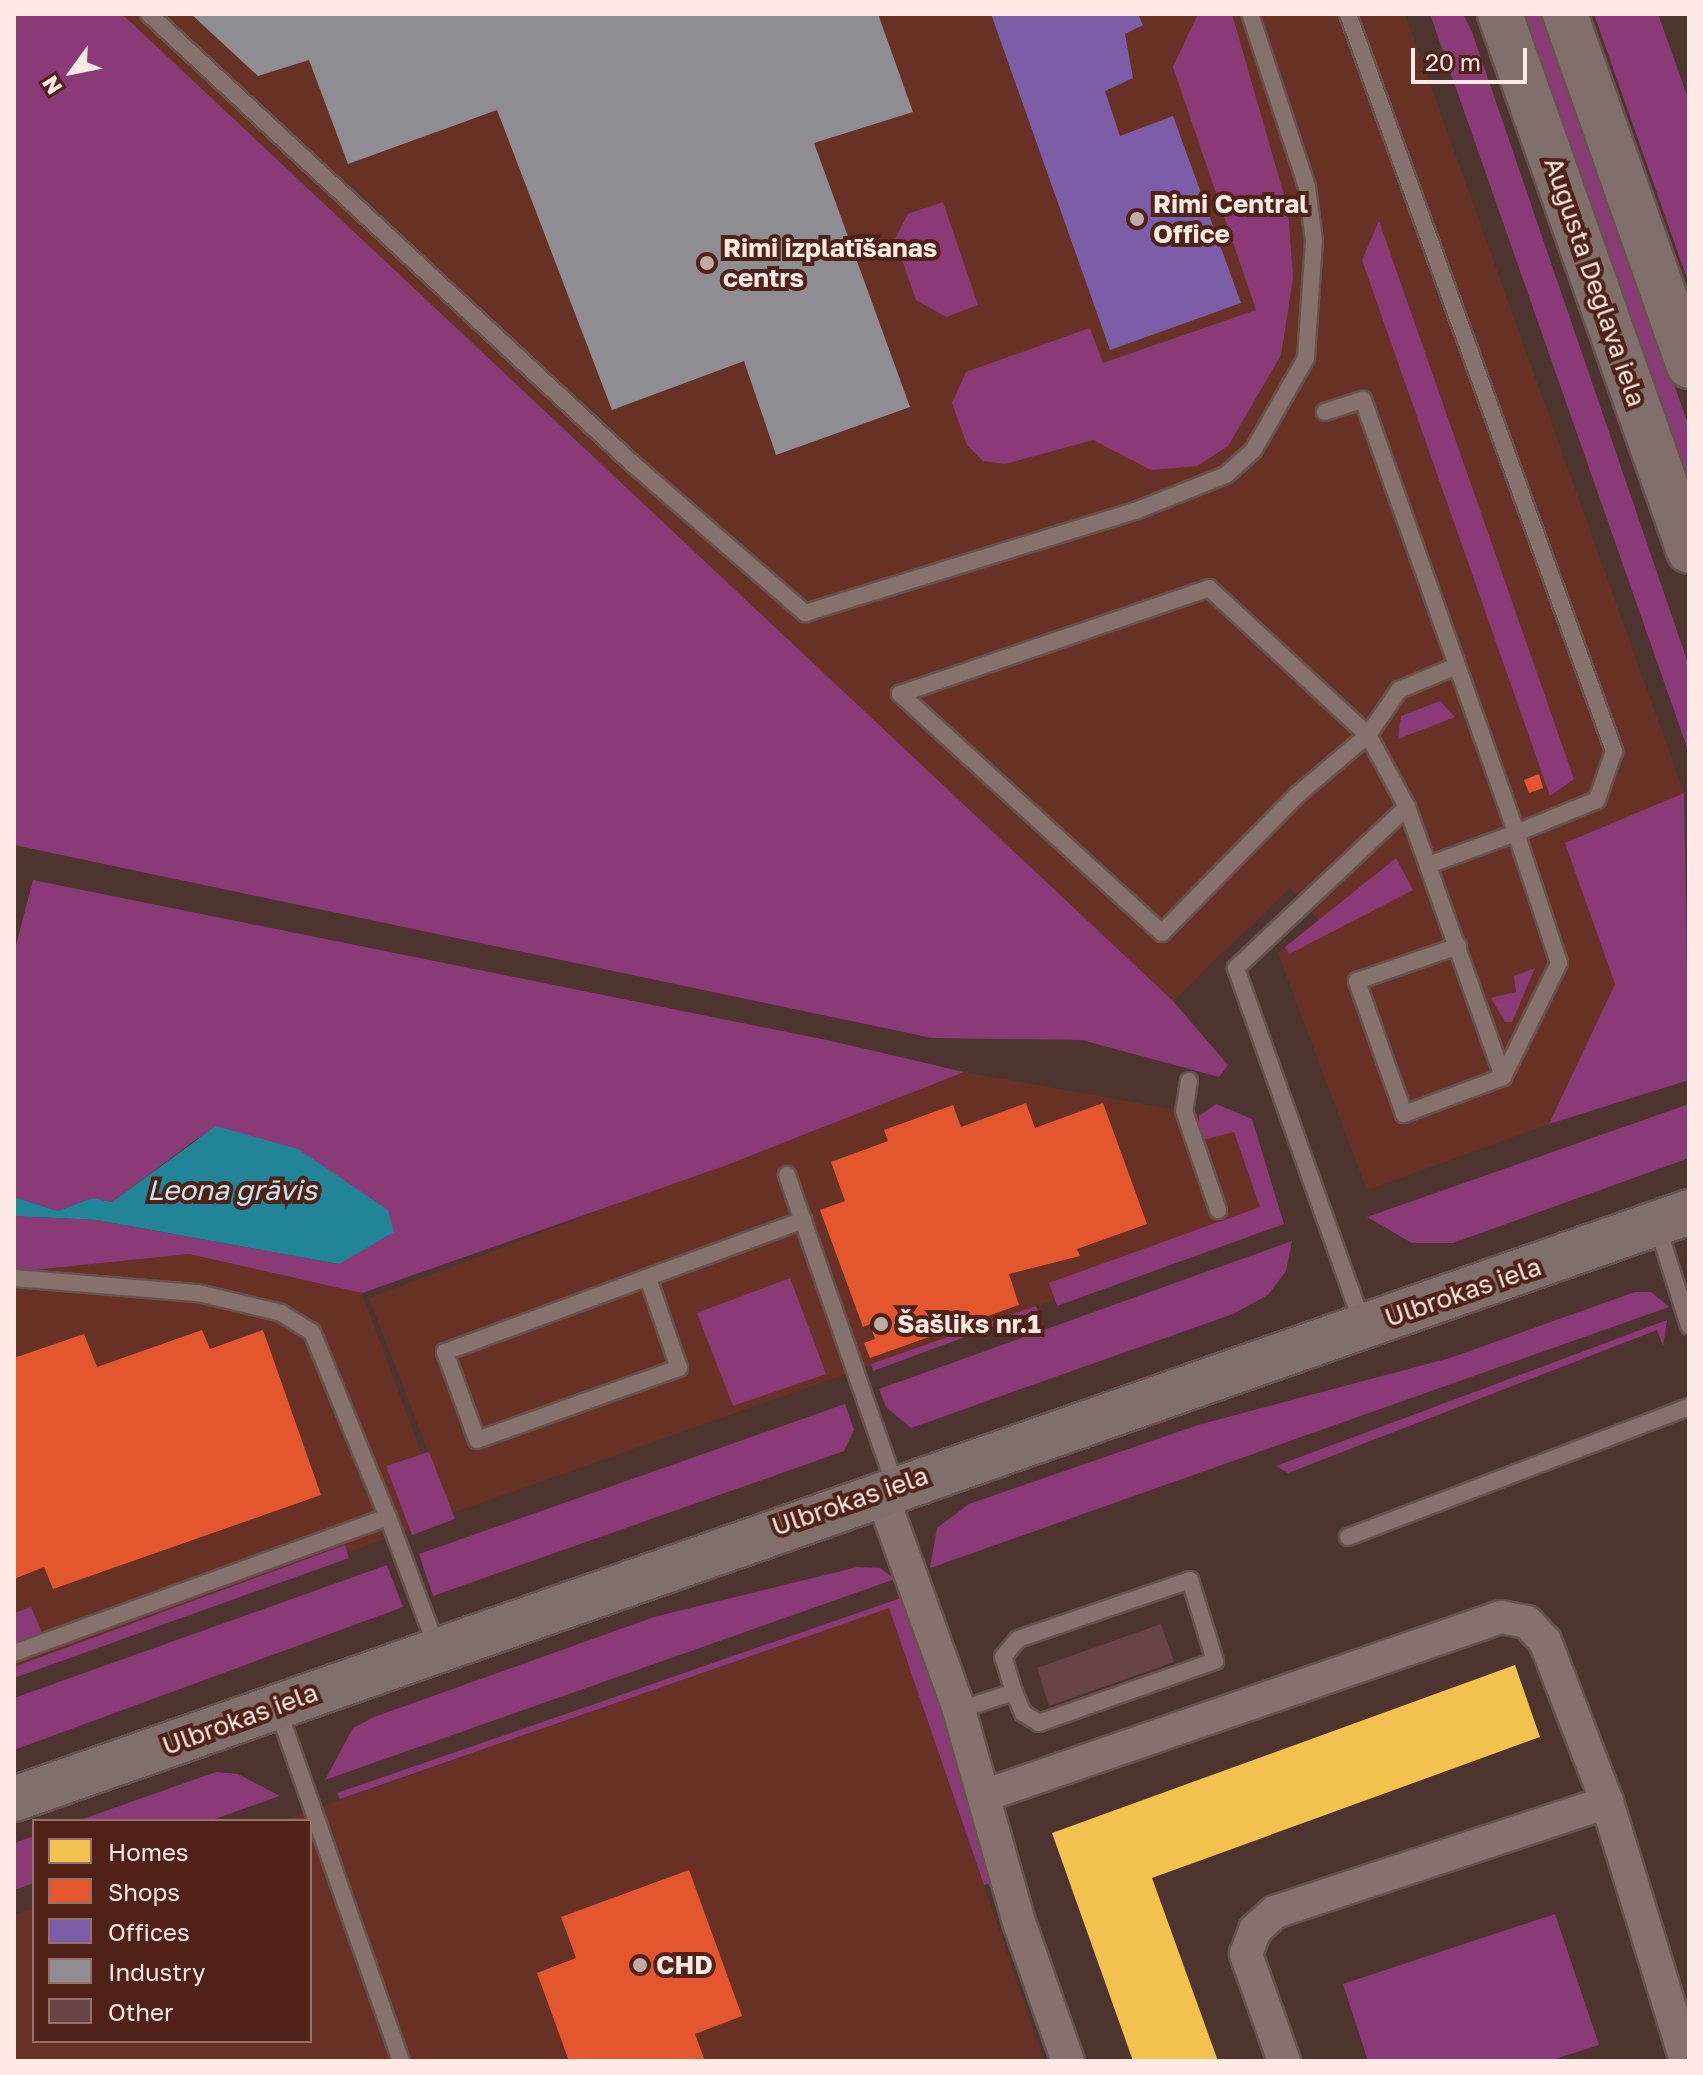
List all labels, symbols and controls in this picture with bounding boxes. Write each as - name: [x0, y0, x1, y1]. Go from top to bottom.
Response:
- north arrow: [32, 32, 112, 112]
- scale bar: [1415, 32, 1531, 82]
- text: 20 m: [1425, 47, 1481, 76]
- text: N: [36, 71, 67, 100]
- street label: Augusta Deglava iela: [1538, 153, 1652, 411]
- place label: Rimi Central Office: [1153, 188, 1308, 250]
- marker: Rimi Central Office: [1128, 210, 1146, 228]
- place label: Rimi izplatīšanas centrs: [723, 232, 937, 294]
- marker: Rimi izplatīšanas centrs: [698, 254, 716, 272]
- water label: Leona grāvis: [147, 1173, 317, 1207]
- street label: Ulbrokas iela: [1381, 1251, 1545, 1333]
- place label: Šašliks nr.1: [897, 1308, 1041, 1340]
- marker: Šašliks nr.1: [872, 1315, 890, 1333]
- street label: Ulbrokas iela: [768, 1460, 932, 1542]
- street label: Ulbrokas iela: [158, 1676, 322, 1762]
- legend: [32, 1819, 312, 2043]
- text: Homes: [108, 1837, 189, 1866]
- text: Shops: [108, 1877, 180, 1906]
- text: Offices: [108, 1917, 190, 1946]
- place label: CHD: [656, 1949, 713, 1981]
- marker: CHD: [631, 1956, 649, 1974]
- text: Industry: [108, 1957, 205, 1986]
- text: Other: [108, 1997, 173, 2026]

